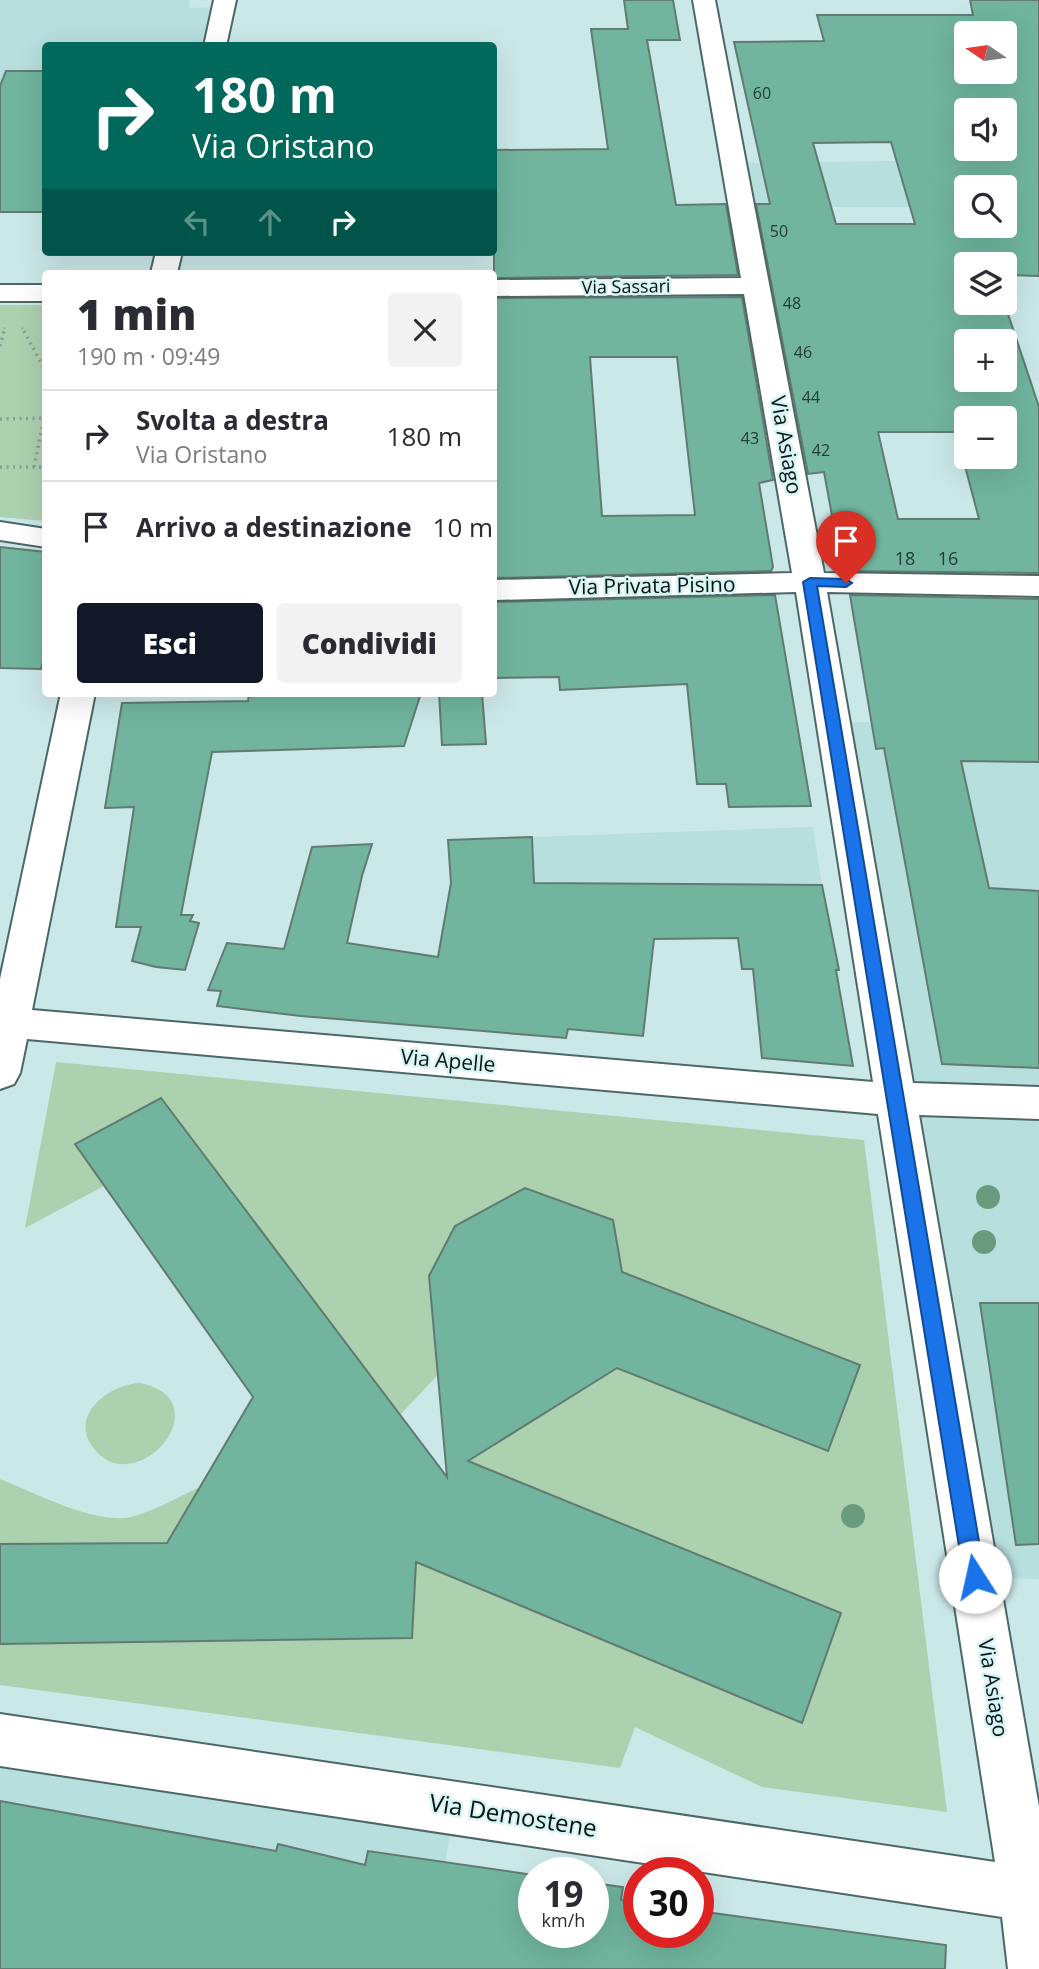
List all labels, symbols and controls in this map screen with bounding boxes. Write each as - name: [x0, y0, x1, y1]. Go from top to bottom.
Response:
- north arrow: [954, 21, 1017, 84]
- map controls: [954, 21, 1017, 469]
- text: 180 m: [192, 61, 337, 127]
- icon: right: [77, 70, 168, 161]
- house number: 60: [753, 82, 771, 104]
- button: sound: [954, 98, 1017, 161]
- text: Via Oristano: [192, 124, 375, 167]
- button: search: [954, 175, 1017, 238]
- icon: left: [178, 203, 216, 241]
- icon: ahead: [251, 203, 289, 241]
- icon: right: [324, 203, 362, 241]
- house number: 50: [770, 220, 788, 242]
- button: layers: [954, 252, 1017, 315]
- street label: Via Sassari: [581, 273, 671, 299]
- text: 1 min: [77, 285, 196, 342]
- house number: 48: [783, 292, 801, 314]
- button: close: [388, 293, 462, 367]
- button: +: [954, 329, 1017, 392]
- text: 190 m · 09:49: [77, 340, 220, 372]
- house number: 46: [794, 341, 812, 363]
- house number: 44: [802, 386, 820, 408]
- street label: Via Asiago: [765, 394, 809, 496]
- text: Svolta a destra: [136, 402, 329, 438]
- button: −: [954, 406, 1017, 469]
- icon: right: [77, 417, 115, 455]
- text: 180 m: [387, 418, 462, 454]
- house number: 43: [741, 427, 759, 449]
- text: Via Oristano: [136, 438, 267, 470]
- house number: 42: [812, 439, 830, 461]
- icon: arrive: [77, 508, 115, 546]
- text: Arrivo a destinazione: [136, 509, 412, 545]
- text: 10 m: [433, 509, 493, 545]
- pin: [816, 511, 876, 583]
- icon: arrive: [827, 522, 865, 560]
- house number: 18: [895, 546, 915, 570]
- house number: 16: [938, 546, 958, 570]
- street label: Via Privata Pisino: [568, 570, 736, 600]
- button: Esci: [77, 603, 263, 683]
- button: Condividi: [277, 603, 462, 683]
- street label: Via Apelle: [399, 1042, 497, 1078]
- position arrow: [938, 1540, 1012, 1614]
- street label: Via Asiago: [972, 1637, 1016, 1739]
- street label: Via Demostene: [427, 1785, 599, 1844]
- speed limit sign: 30: [623, 1857, 714, 1948]
- text: 19: [543, 1870, 584, 1917]
- text: km/h: [542, 1908, 585, 1932]

